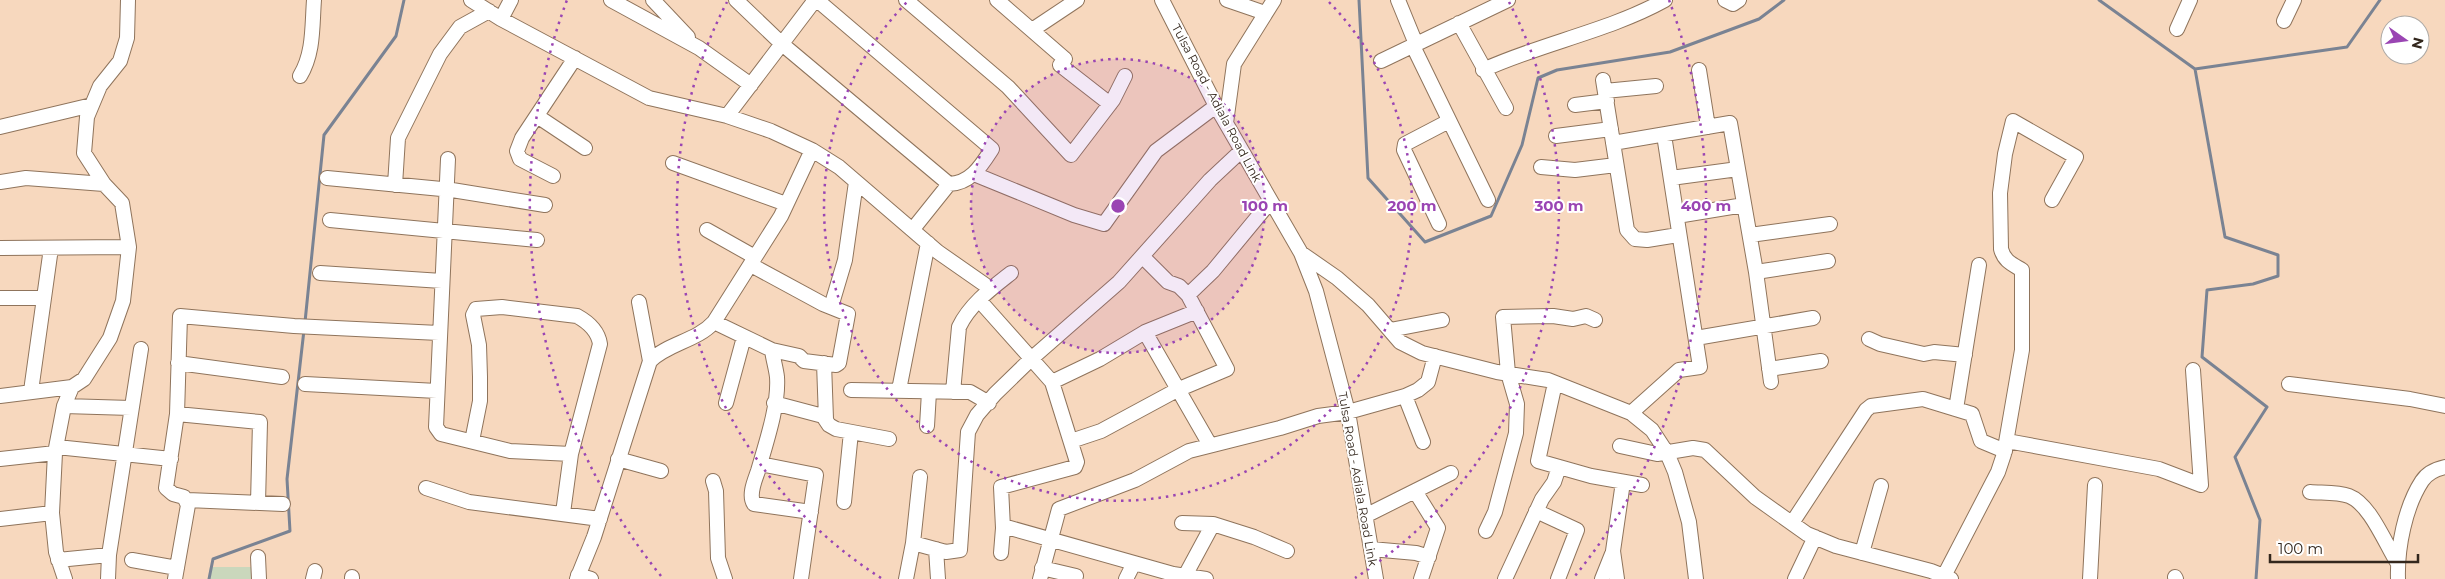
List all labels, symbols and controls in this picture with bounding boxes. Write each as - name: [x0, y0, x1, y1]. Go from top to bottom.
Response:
- north arrow: [2380, 15, 2430, 65]
- street label: Tulsa Road - Adiala Road Link: [1169, 21, 1266, 185]
- text: N: [2408, 35, 2428, 51]
- text: 100 m: [1242, 196, 1288, 215]
- text: 200 m: [1387, 196, 1437, 215]
- text: 300 m: [1533, 196, 1584, 215]
- text: 400 m: [1681, 196, 1731, 215]
- centre of rings: [1109, 197, 1127, 215]
- street label: Tulsa Road - Adiala Road Link: [1335, 391, 1381, 568]
- scale bar: [2270, 532, 2418, 564]
- text: 100 m: [2278, 539, 2323, 558]

